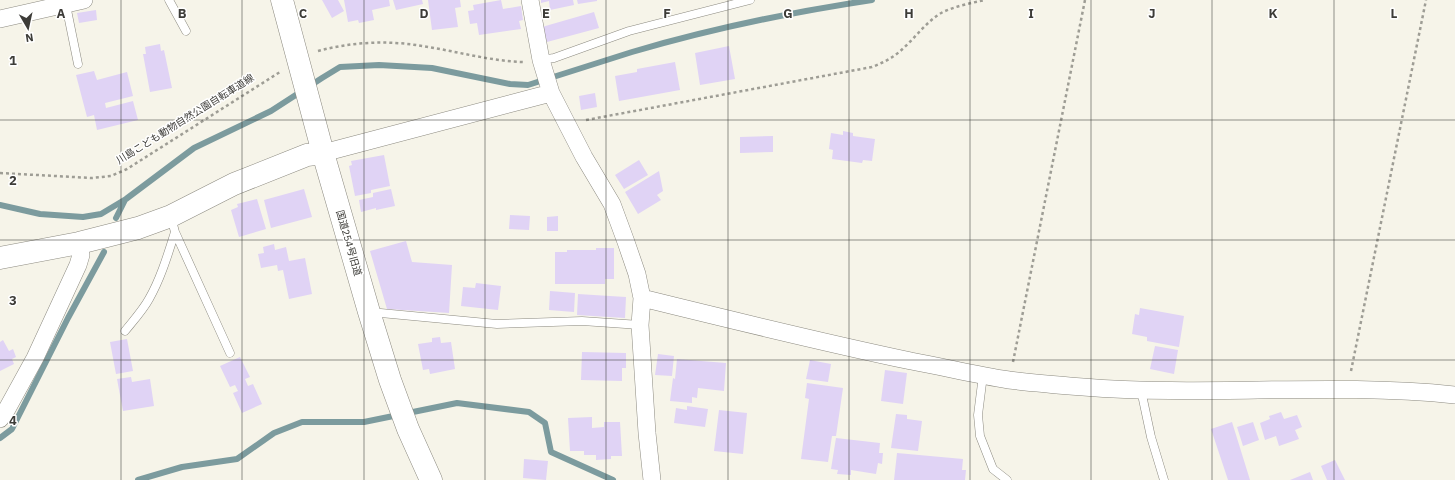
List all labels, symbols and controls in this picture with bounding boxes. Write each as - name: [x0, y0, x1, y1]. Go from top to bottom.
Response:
- text: A: [57, 5, 66, 22]
- text: B: [178, 5, 187, 22]
- text: C: [299, 5, 308, 22]
- text: D: [419, 5, 429, 22]
- text: E: [542, 5, 550, 22]
- text: F: [663, 5, 671, 22]
- text: G: [783, 5, 793, 22]
- text: H: [904, 5, 914, 22]
- text: I: [1028, 5, 1034, 22]
- text: J: [1148, 5, 1156, 22]
- text: K: [1268, 5, 1278, 22]
- text: L: [1391, 5, 1398, 22]
- north arrow: [8, 8, 48, 48]
- text: N: [25, 30, 35, 45]
- text: 1: [9, 52, 17, 69]
- street label: 川島こども動物自然公園自転車道線: [114, 71, 256, 167]
- text: 2: [9, 172, 17, 189]
- street label: 国道254号旧道: [333, 209, 365, 277]
- text: 3: [9, 292, 17, 309]
- text: 4: [9, 412, 17, 429]

